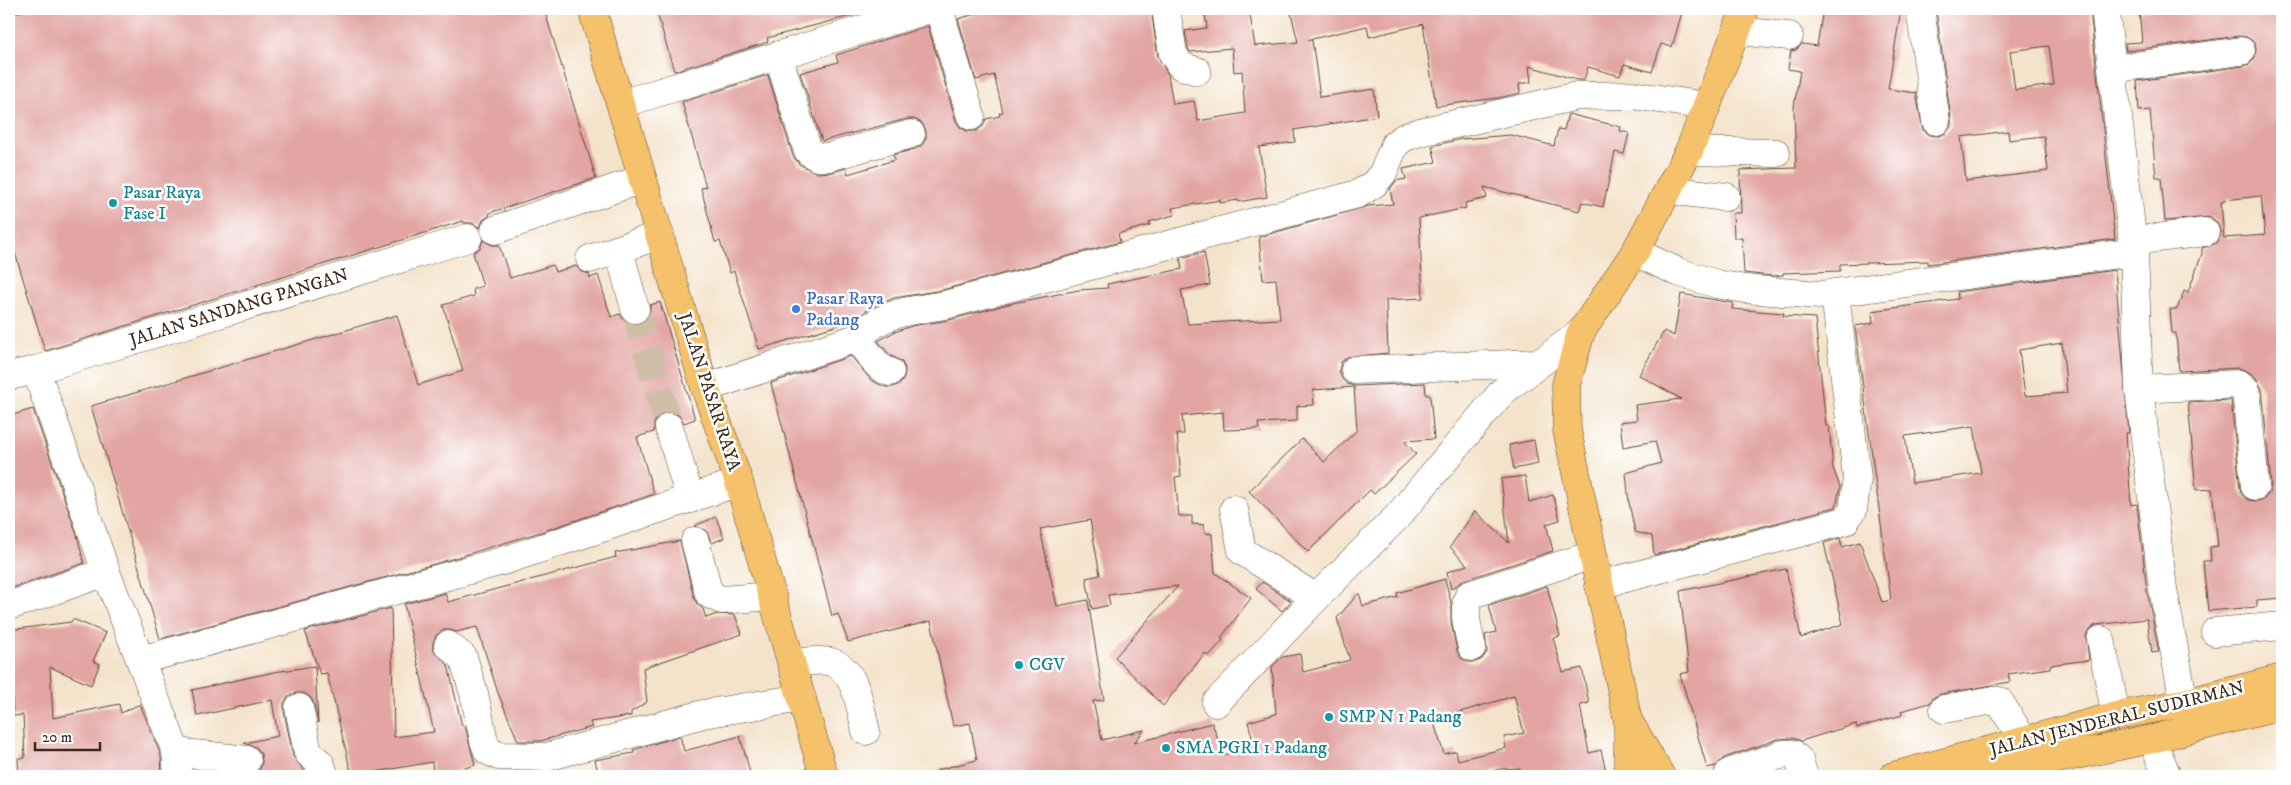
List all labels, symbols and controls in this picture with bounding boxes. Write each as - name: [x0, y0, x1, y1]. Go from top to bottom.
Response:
- place label: Pasar Raya Fase I: [123, 182, 201, 225]
- marker: Pasar Raya Fase I: [107, 197, 119, 209]
- street label: JALAN SANDANG PANGAN: [125, 264, 351, 352]
- place label: Pasar Raya Padang: [806, 288, 884, 331]
- marker: Pasar Raya Padang: [790, 303, 802, 315]
- street label: JALAN PASAR RAYA: [672, 308, 745, 475]
- place label: CGV: [1029, 654, 1066, 676]
- marker: CGV: [1013, 659, 1025, 671]
- street label: JALAN JENDERAL SUDIRMAN: [1986, 677, 2247, 762]
- place label: SMP N 1 Padang: [1339, 706, 1461, 728]
- marker: SMP N 1 Padang: [1323, 711, 1335, 723]
- scale bar: [35, 720, 100, 752]
- text: 20 m: [42, 728, 72, 747]
- place label: SMA PGRI 1 Padang: [1176, 737, 1327, 759]
- marker: SMA PGRI 1 Padang: [1160, 742, 1172, 754]

